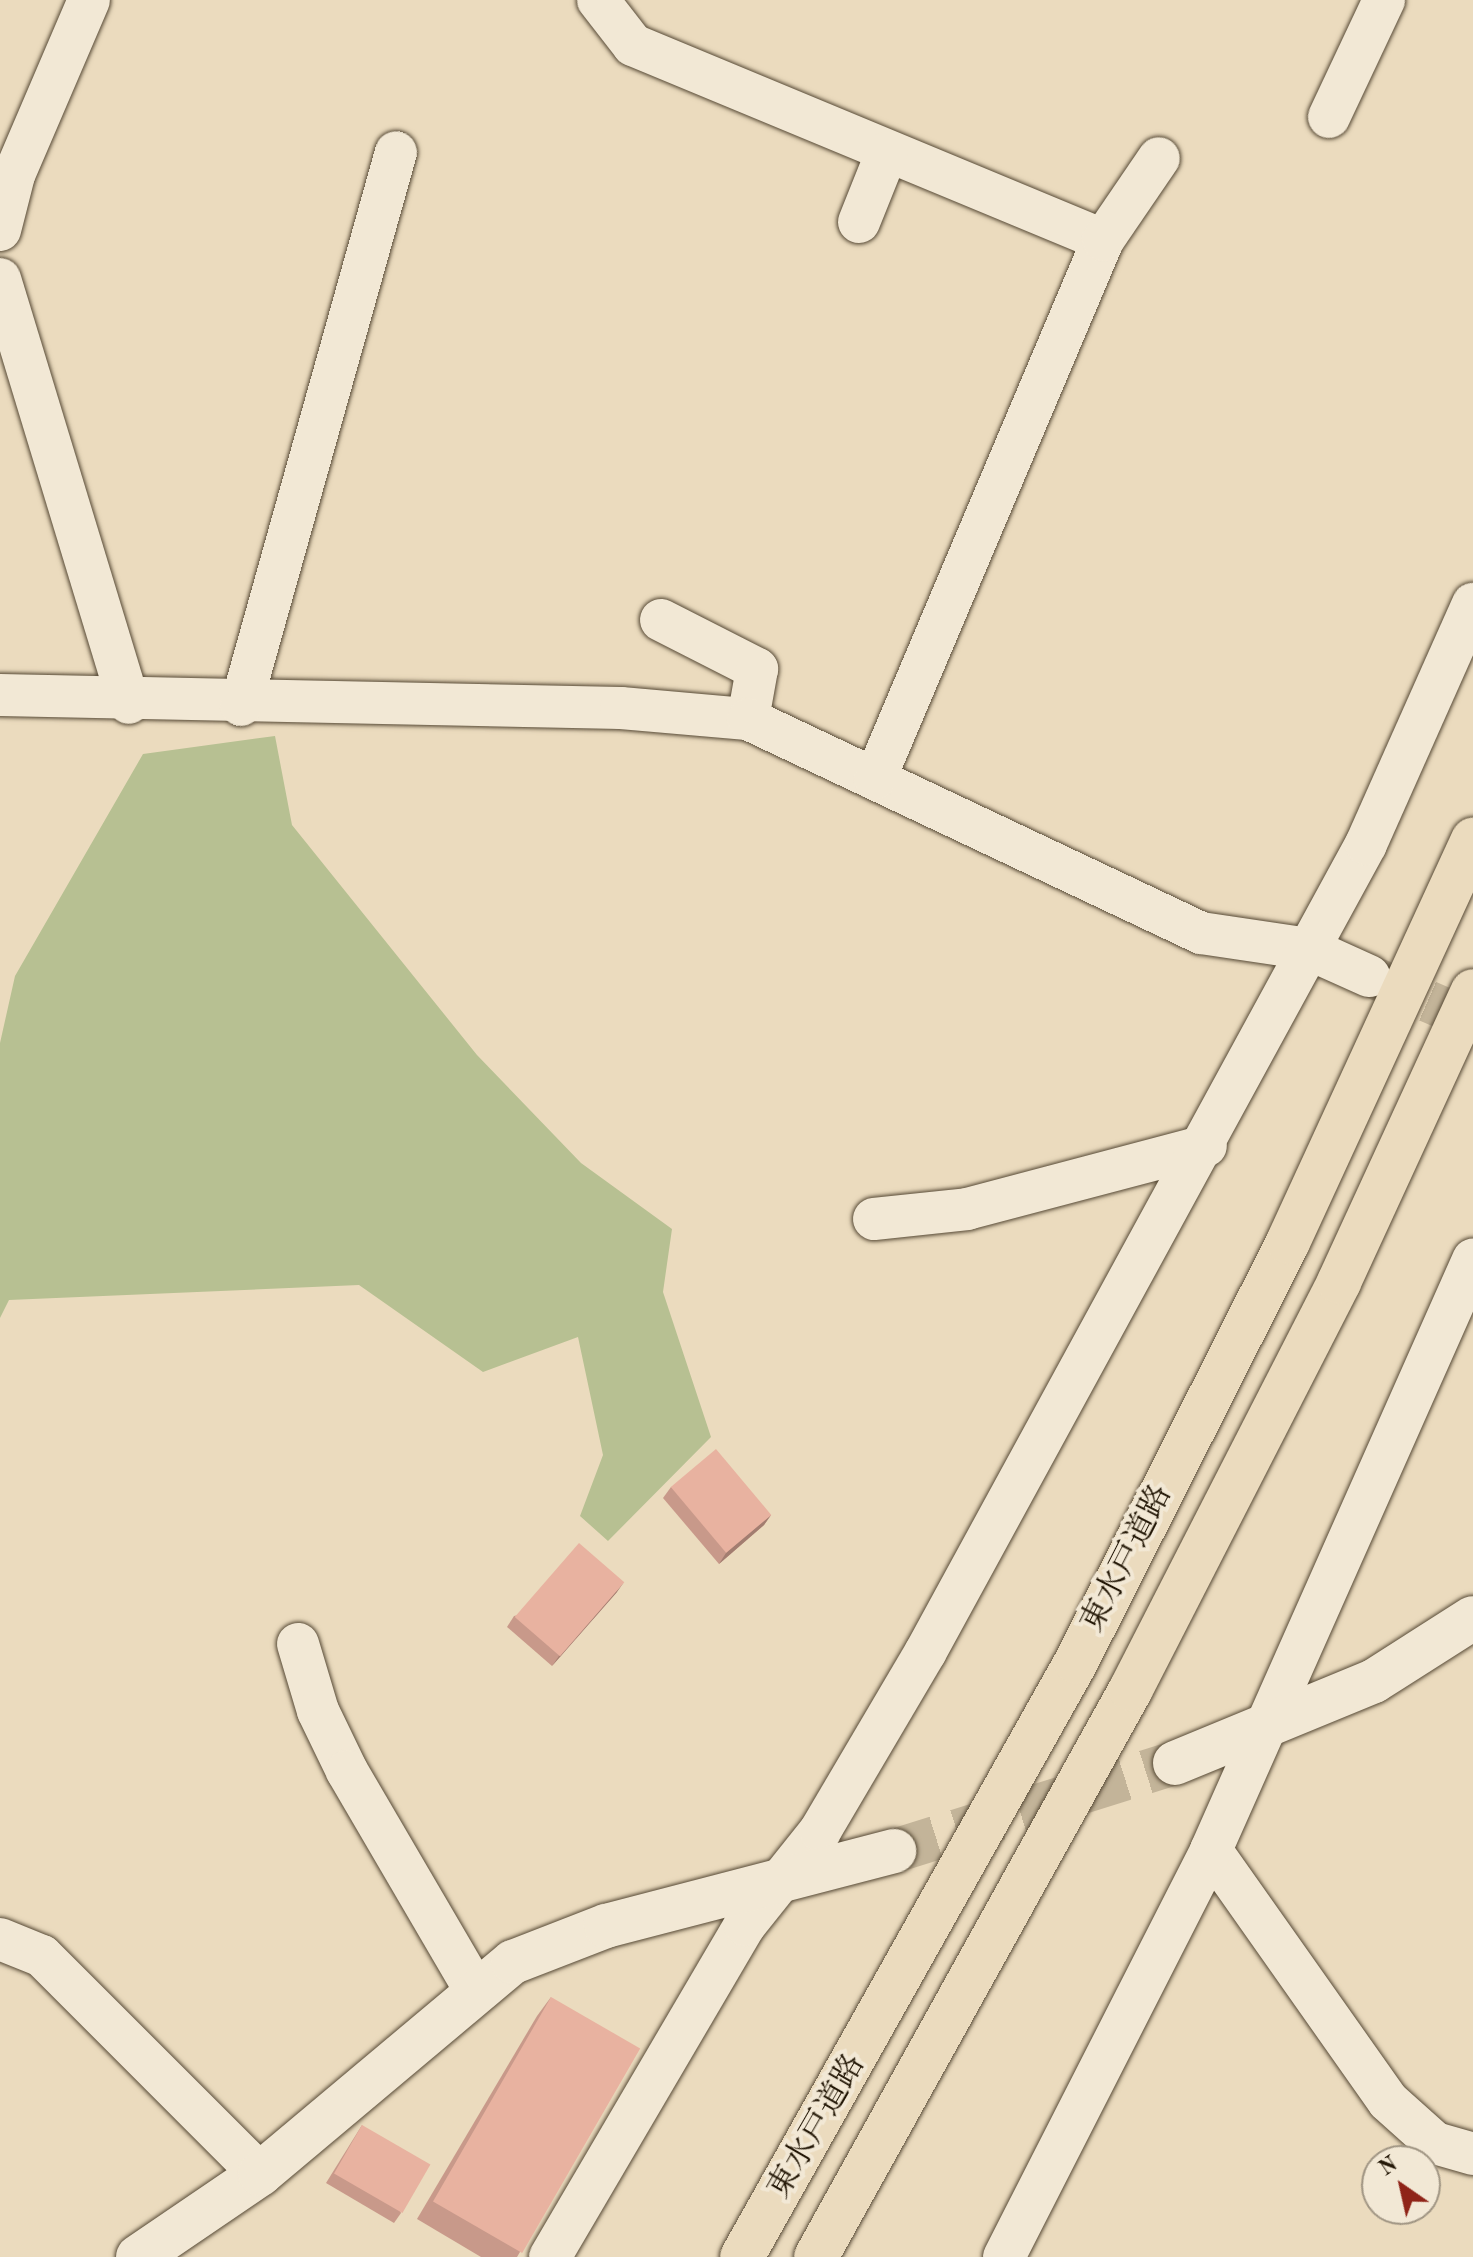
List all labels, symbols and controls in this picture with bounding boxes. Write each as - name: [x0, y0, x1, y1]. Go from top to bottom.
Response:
- street label: 東水戸道路: [1075, 1479, 1181, 1639]
- street label: 東水戸道路: [761, 2048, 875, 2206]
- north arrow: [1361, 2145, 1441, 2225]
- text: N: [1376, 2153, 1402, 2181]

